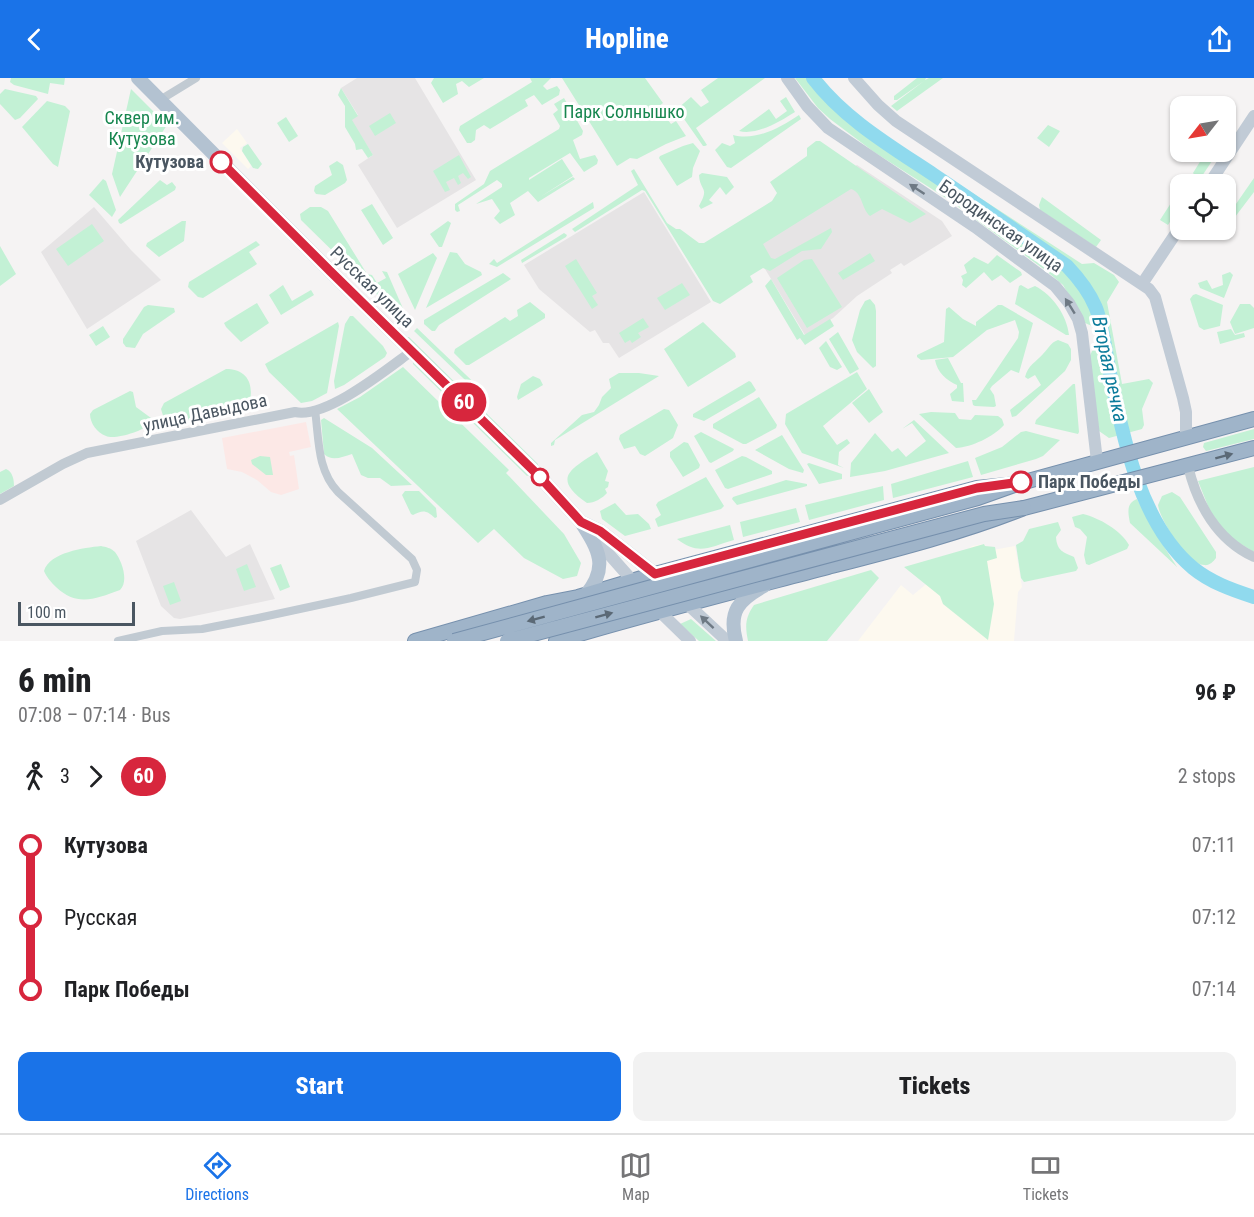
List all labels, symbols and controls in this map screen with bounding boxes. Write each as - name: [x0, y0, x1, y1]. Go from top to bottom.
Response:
- icon: back: [18, 23, 51, 56]
- text: Hopline: [585, 23, 669, 55]
- icon: share: [1203, 23, 1236, 56]
- north arrow: [1170, 96, 1236, 162]
- map controls: [1170, 96, 1236, 240]
- park label: Парк Солнышко: [563, 101, 685, 122]
- park label: Cквер им. Кутузова: [105, 107, 179, 149]
- place label: Кутузова: [135, 151, 204, 172]
- marker: Кутузова: [210, 151, 232, 173]
- button: locate: [1170, 174, 1236, 240]
- street label: Бородинская улица: [935, 175, 1067, 276]
- one-way arrow: [908, 183, 925, 194]
- street label: Русская улица: [326, 242, 418, 332]
- one-way arrow: [1065, 298, 1076, 315]
- water label: Вторая речка: [1087, 314, 1133, 424]
- line badge: 60: [437, 382, 491, 422]
- street label: улица Давыдова: [141, 389, 269, 436]
- text: 60: [453, 390, 475, 414]
- one-way arrow: [1215, 451, 1233, 460]
- unlabelled marker: [531, 468, 549, 486]
- marker: Парк Победы: [1010, 471, 1032, 493]
- place label: Парк Победы: [1038, 471, 1141, 492]
- scale bar: [18, 599, 135, 626]
- text: 100 m: [27, 603, 66, 622]
- one-way arrow: [595, 610, 613, 620]
- one-way arrow: [527, 614, 545, 624]
- one-way arrow: [700, 616, 714, 630]
- text: 6 min: [18, 661, 92, 700]
- text: 96 ₽: [1195, 680, 1236, 705]
- text: 07:08 – 07:14 · Bus: [18, 703, 171, 727]
- icon: walk: [18, 760, 51, 793]
- icon: forward: [79, 760, 112, 793]
- text: 3: [60, 764, 70, 788]
- text: 60: [133, 764, 154, 788]
- text: 2 stops: [1178, 764, 1236, 788]
- text: Кутузова: [64, 833, 148, 858]
- text: 07:11: [1192, 833, 1236, 857]
- text: Русская: [64, 905, 137, 930]
- text: 07:12: [1192, 905, 1236, 929]
- text: Парк Победы: [64, 977, 189, 1002]
- text: 07:14: [1192, 977, 1236, 1001]
- button: Start: [18, 1052, 621, 1121]
- button: Tickets: [633, 1052, 1236, 1121]
- tab: Directions: [185, 1149, 249, 1204]
- tab: Map: [619, 1149, 652, 1204]
- tab: Tickets: [1023, 1149, 1069, 1204]

